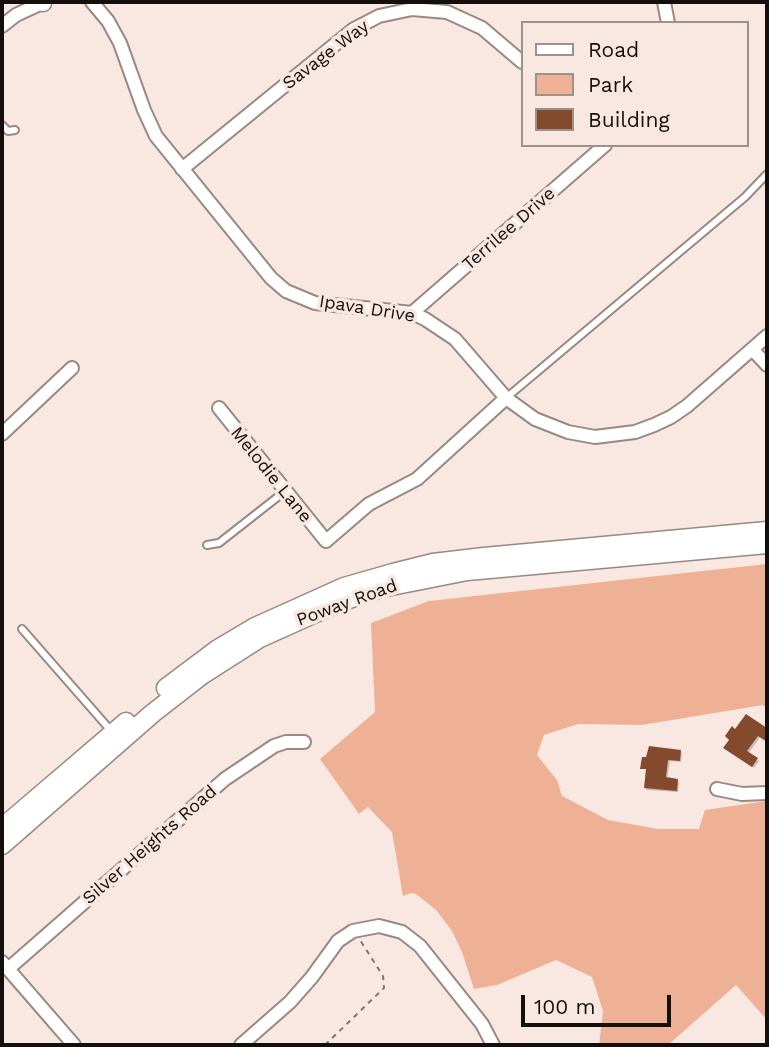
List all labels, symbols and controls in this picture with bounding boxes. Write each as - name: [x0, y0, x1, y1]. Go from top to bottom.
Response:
- street label: Savage Way: [279, 16, 373, 94]
- legend: [520, 21, 748, 147]
- text: Road: [588, 37, 639, 62]
- text: Park: [588, 72, 633, 97]
- text: Building: [588, 107, 670, 132]
- street label: Terrilee Drive: [458, 183, 560, 275]
- street label: Ipava Drive: [318, 291, 416, 327]
- street label: Melodie Lane: [226, 423, 316, 527]
- street label: Poway Road: [294, 575, 400, 631]
- street label: Silver Heights Road: [79, 781, 221, 909]
- scale bar: [524, 981, 674, 1025]
- text: 100 m: [534, 994, 596, 1019]

